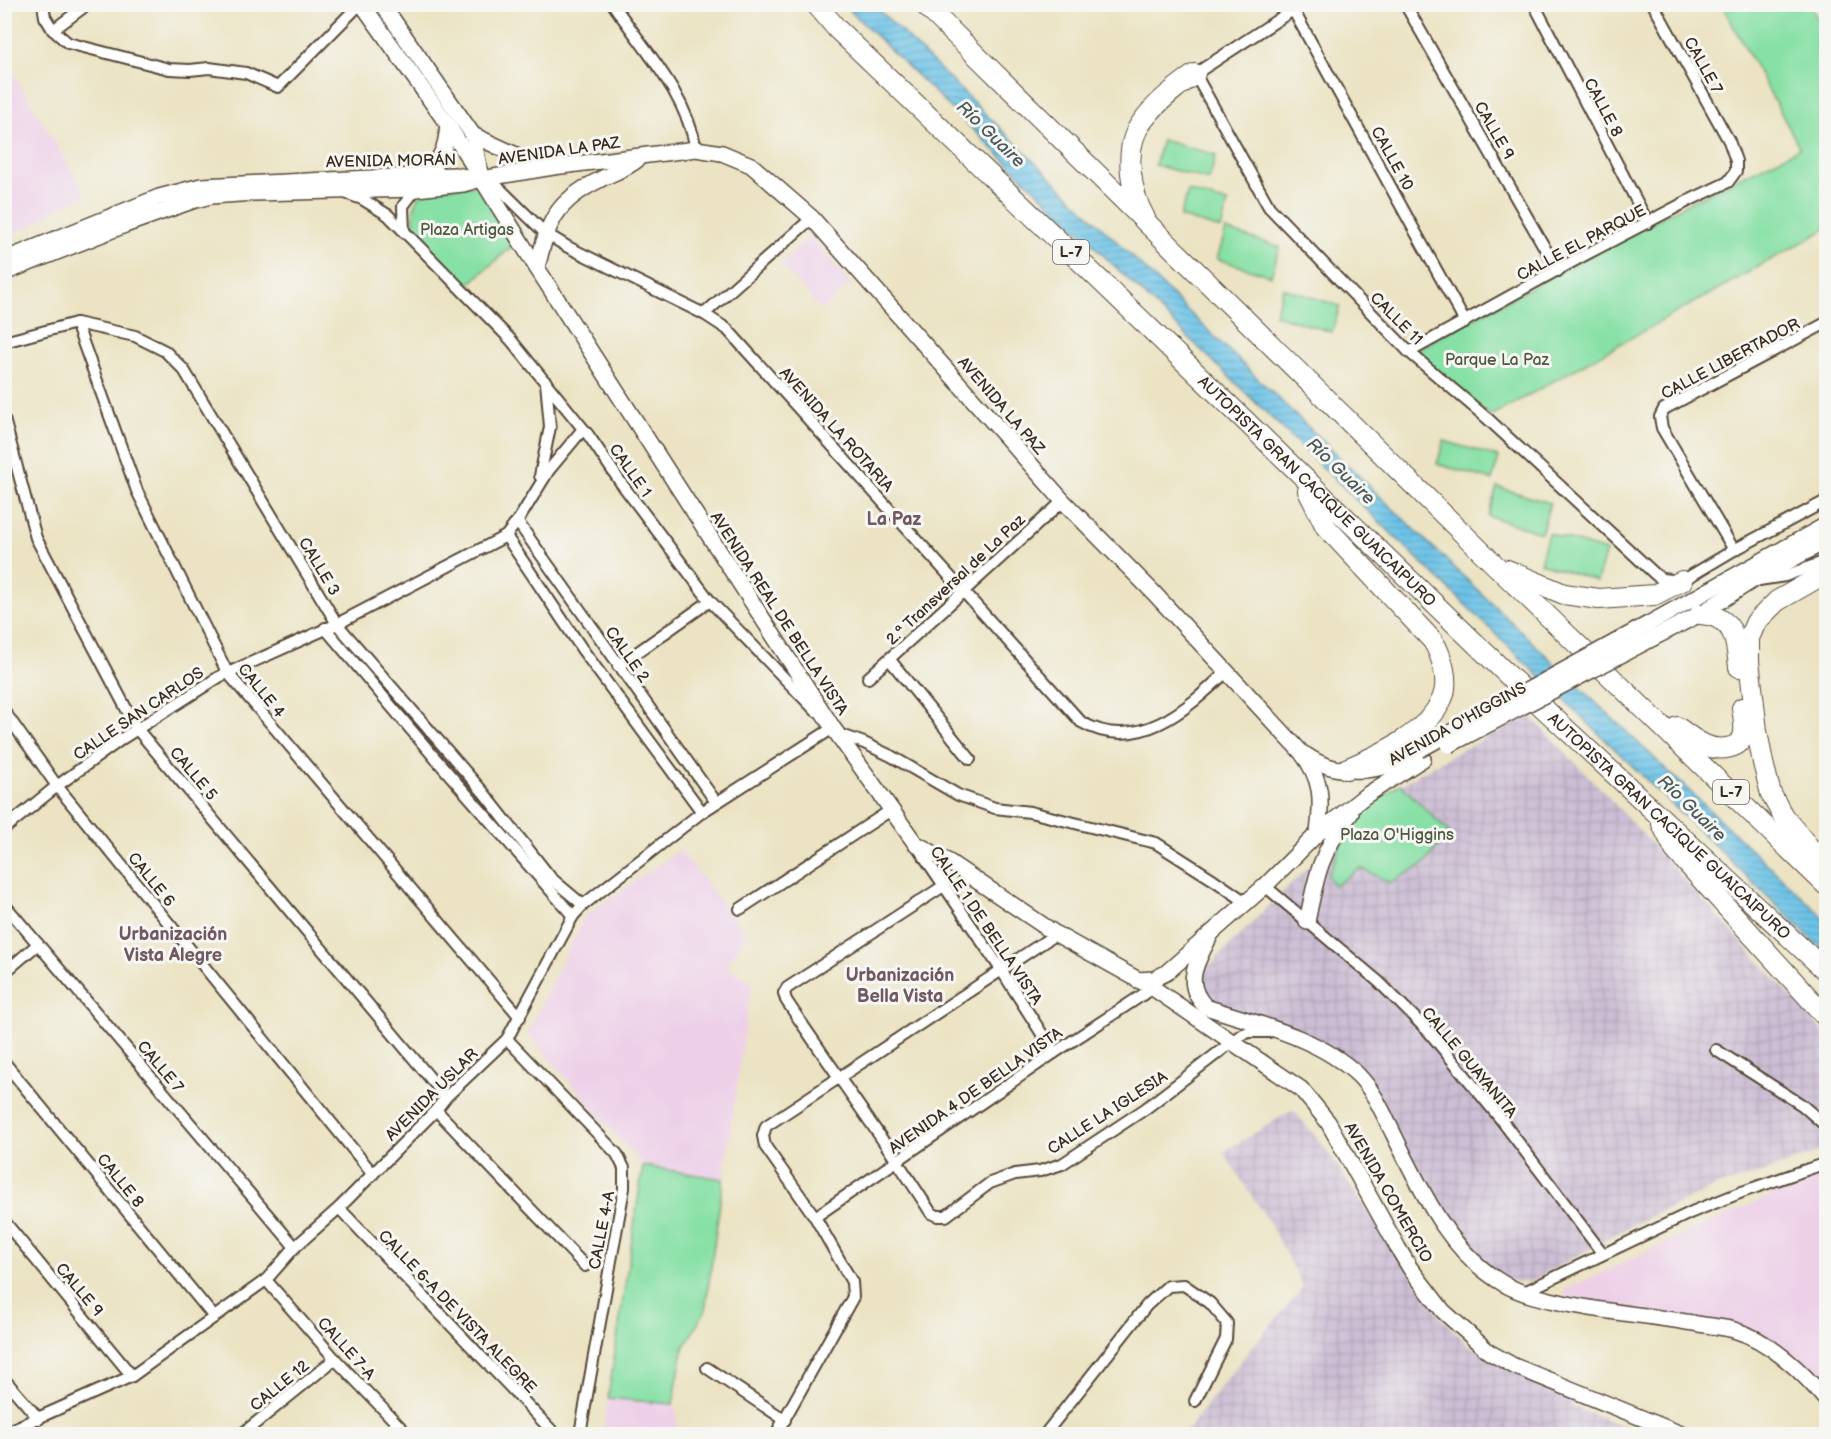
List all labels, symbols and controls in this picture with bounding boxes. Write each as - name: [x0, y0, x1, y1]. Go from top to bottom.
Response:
- street label: CALLE 7: [1679, 34, 1726, 98]
- street label: CALLE 8: [1579, 75, 1626, 140]
- water label: Río Guaire: [952, 97, 1029, 172]
- street label: CALLE 9: [1470, 98, 1518, 163]
- street label: CALLE 10: [1366, 123, 1417, 194]
- street label: AVENIDA LA PAZ: [497, 133, 622, 169]
- street label: AVENIDA MORÁN: [326, 149, 456, 172]
- street label: CALLE EL PARQUE: [1514, 201, 1649, 285]
- park label: Plaza Artigas: [420, 221, 514, 240]
- road number: L-7: [1053, 240, 1089, 264]
- street label: CALLE 11: [1366, 289, 1426, 349]
- street label: CALLE LIBERTADOR: [1658, 315, 1803, 404]
- park label: Parque La Paz: [1445, 351, 1549, 370]
- street label: AVENIDA LA PAZ: [953, 353, 1049, 459]
- street label: AVENIDA LA ROTARIA: [775, 364, 897, 496]
- street label: AUTOPISTA GRAN CACIQUE GUAICAIPURO: [1194, 372, 1439, 611]
- water label: Río Guaire: [1302, 434, 1379, 509]
- street label: CALLE 1: [605, 441, 655, 501]
- street label: AVENIDA REAL DE BELLA VISTA: [706, 509, 852, 719]
- district label: La Paz: [867, 509, 922, 530]
- street label: 2.ª Transversal de La Paz: [883, 511, 1030, 649]
- street label: CALLE 3: [294, 534, 343, 599]
- street label: CALLE 2: [601, 623, 653, 687]
- street label: CALLE 4: [233, 660, 289, 722]
- street label: CALLE SAN CARLOS: [70, 664, 208, 765]
- street label: AVENIDA O'HIGGINS: [1386, 679, 1530, 770]
- street label: AUTOPISTA GRAN CACIQUE GUAICAIPURO: [1544, 709, 1794, 944]
- street label: CALLE 5: [165, 743, 221, 804]
- water label: Río Guaire: [1653, 771, 1730, 846]
- road number: L-7: [1713, 780, 1749, 804]
- park label: Plaza O'Higgins: [1340, 826, 1454, 845]
- street label: CALLE 1 DE BELLA VISTA: [926, 843, 1046, 1009]
- street label: CALLE 6: [123, 849, 179, 911]
- district label: Urbanización Vista Alegre: [119, 924, 227, 966]
- district label: Urbanización Bella Vista: [846, 965, 954, 1007]
- street label: CALLE GUAYANITA: [1417, 1004, 1521, 1122]
- street label: AVENIDA 4 DE BELLA VISTA: [886, 1024, 1066, 1158]
- street label: CALLE 7: [133, 1037, 187, 1097]
- street label: AVENIDA USLAR: [382, 1045, 482, 1145]
- street label: CALLE LA IGLESIA: [1044, 1067, 1171, 1159]
- street label: AVENIDA COMERCIO: [1340, 1119, 1436, 1266]
- street label: CALLE 8: [92, 1150, 147, 1212]
- street label: CALLE 4-A: [586, 1189, 619, 1271]
- street label: CALLE 6-A DE VISTA ALEGRE: [374, 1226, 540, 1398]
- street label: CALLE 9: [51, 1259, 107, 1320]
- street label: CALLE 7-A: [313, 1314, 379, 1384]
- street label: CALLE 12: [247, 1356, 314, 1416]

